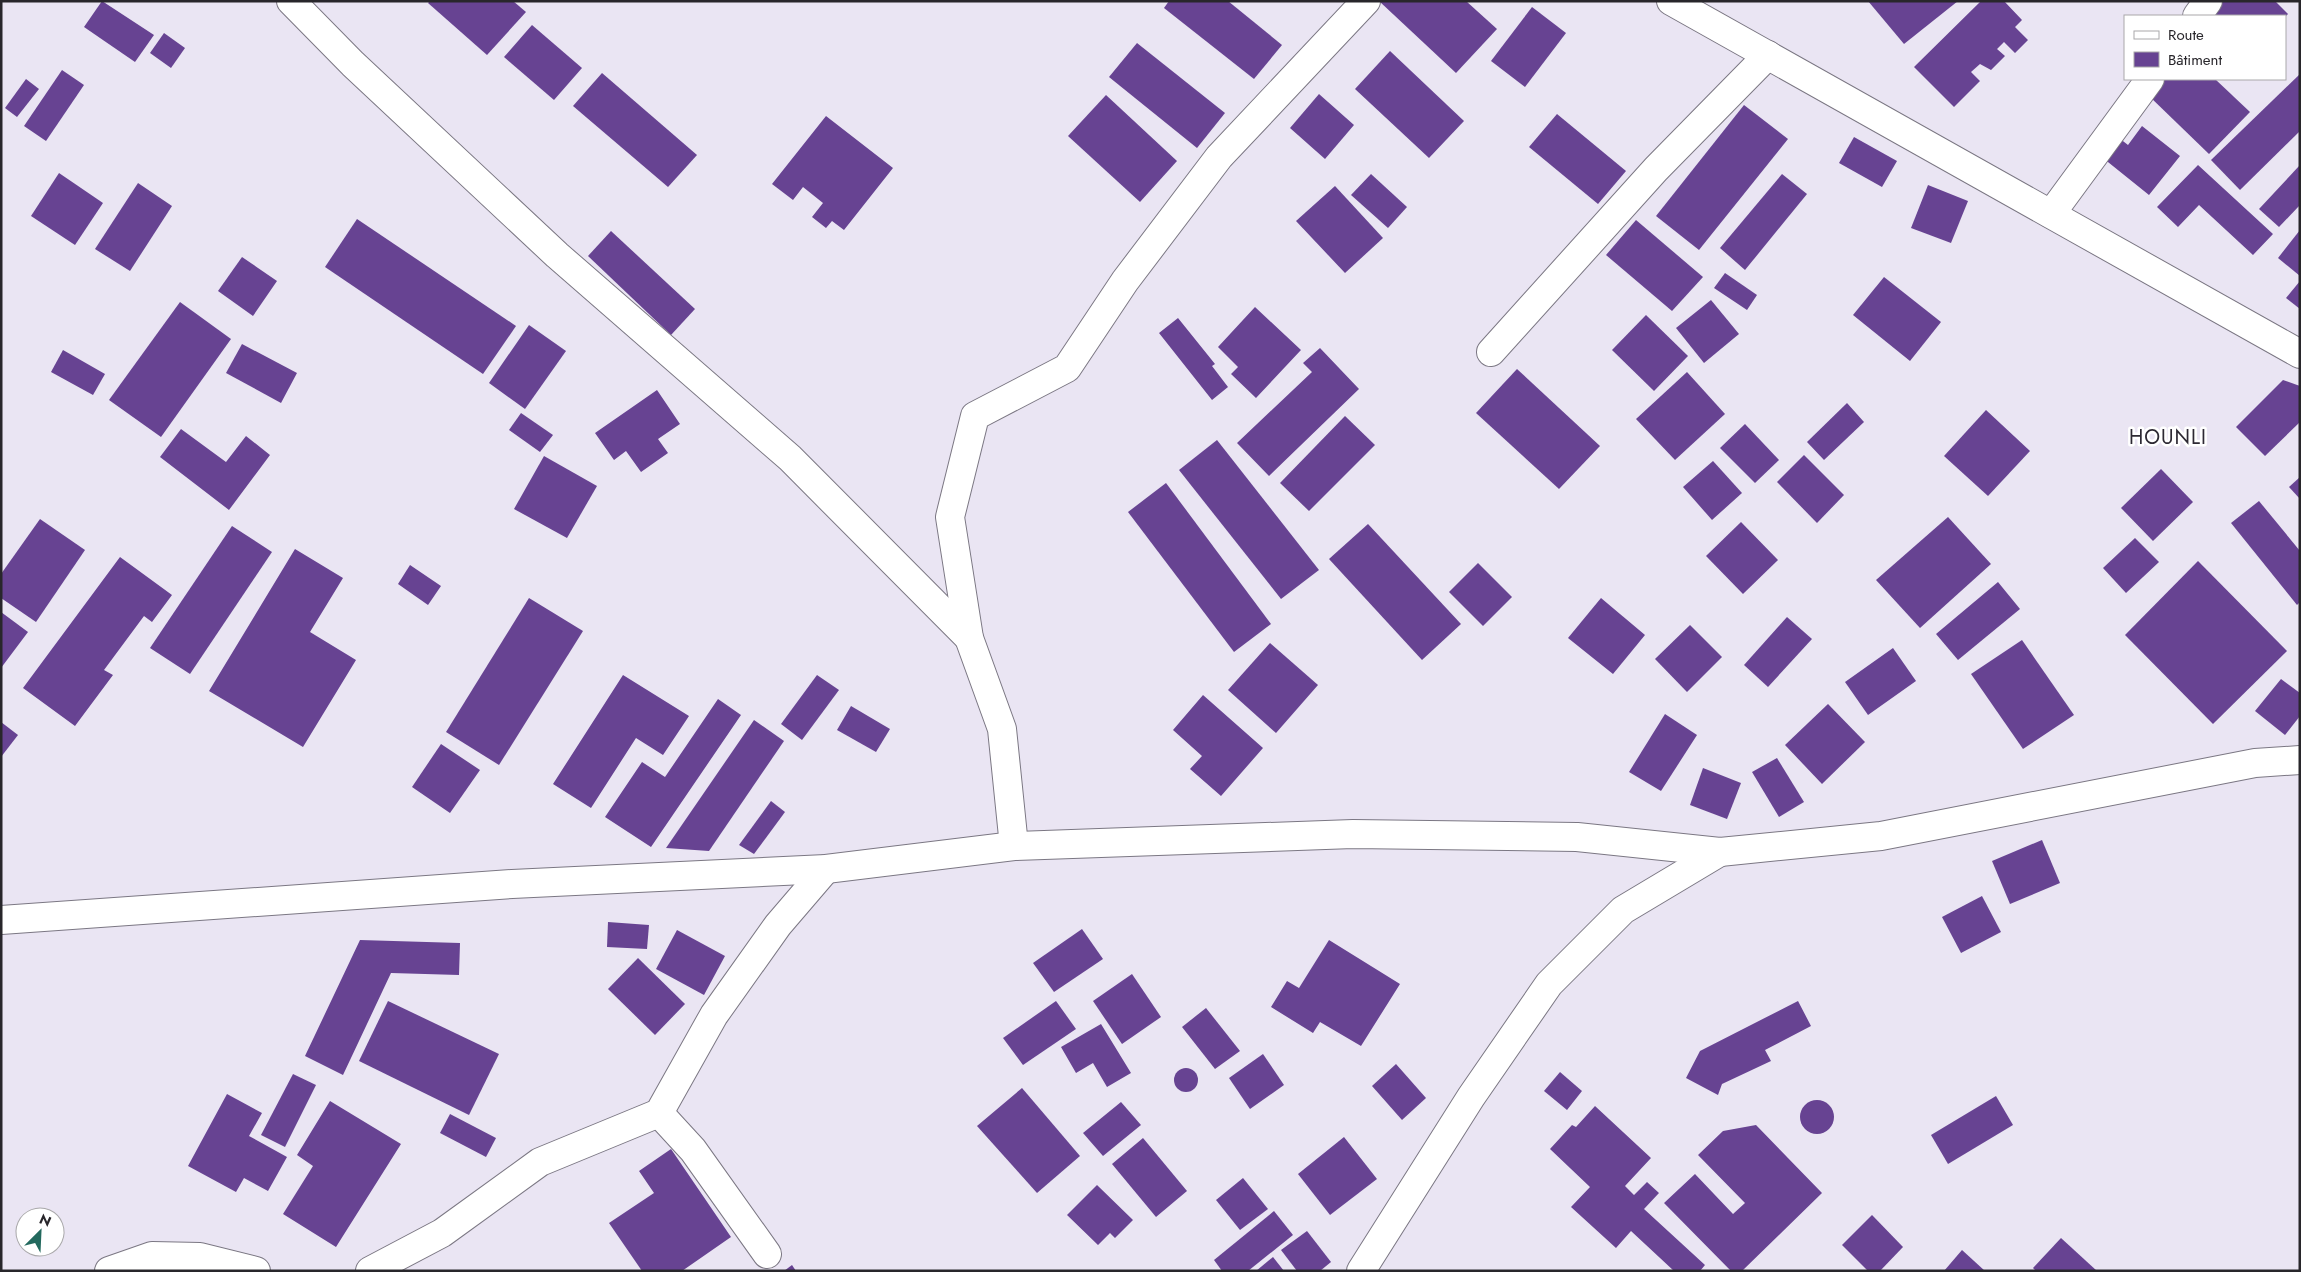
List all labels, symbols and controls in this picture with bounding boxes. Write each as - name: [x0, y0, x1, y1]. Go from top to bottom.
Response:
- legend: [2124, 15, 2286, 80]
- text: Route: [2168, 24, 2204, 46]
- text: Bâtiment: [2168, 49, 2222, 71]
- district label: HOUNLI: [2129, 423, 2207, 452]
- north arrow: [15, 1207, 65, 1257]
- text: N: [36, 1209, 54, 1232]

